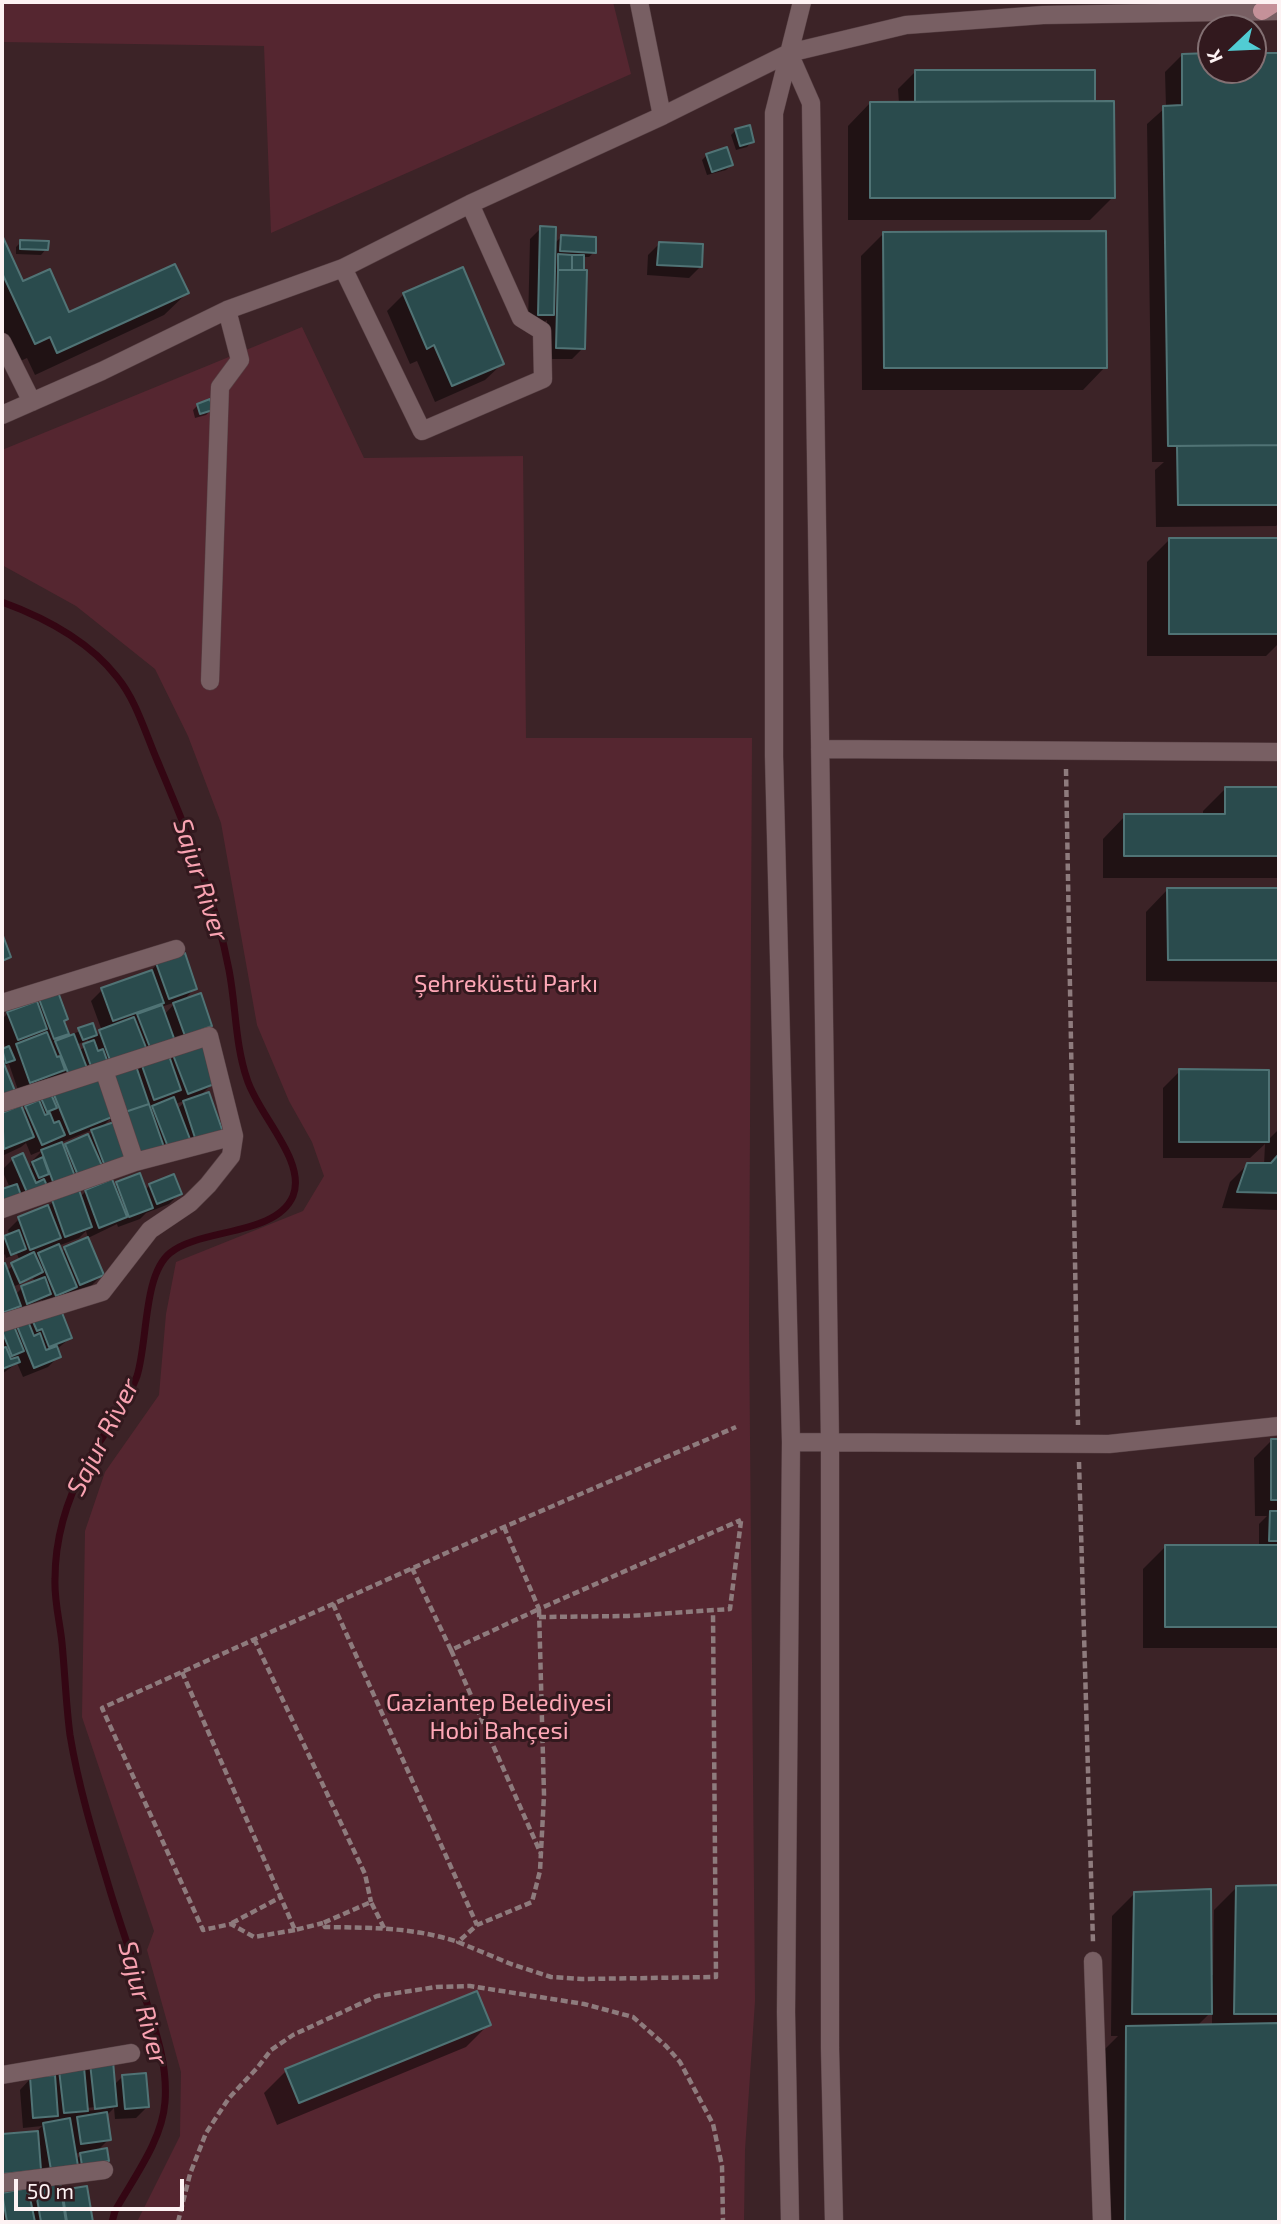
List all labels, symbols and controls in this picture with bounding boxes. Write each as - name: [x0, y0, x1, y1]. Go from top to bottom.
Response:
- north arrow: [1197, 14, 1267, 84]
- text: K: [1201, 47, 1227, 67]
- water label: Sajur River: [166, 815, 236, 945]
- park label: Şehreküstü Parkı: [414, 970, 598, 998]
- water label: Sajur River: [60, 1373, 146, 1501]
- park label: Gaziantep Belediyesi Hobi Bahçesi: [386, 1689, 612, 1745]
- water label: Sajur River: [111, 1937, 175, 2069]
- scale bar: [18, 2164, 187, 2208]
- text: 50 m: [27, 2178, 74, 2203]

